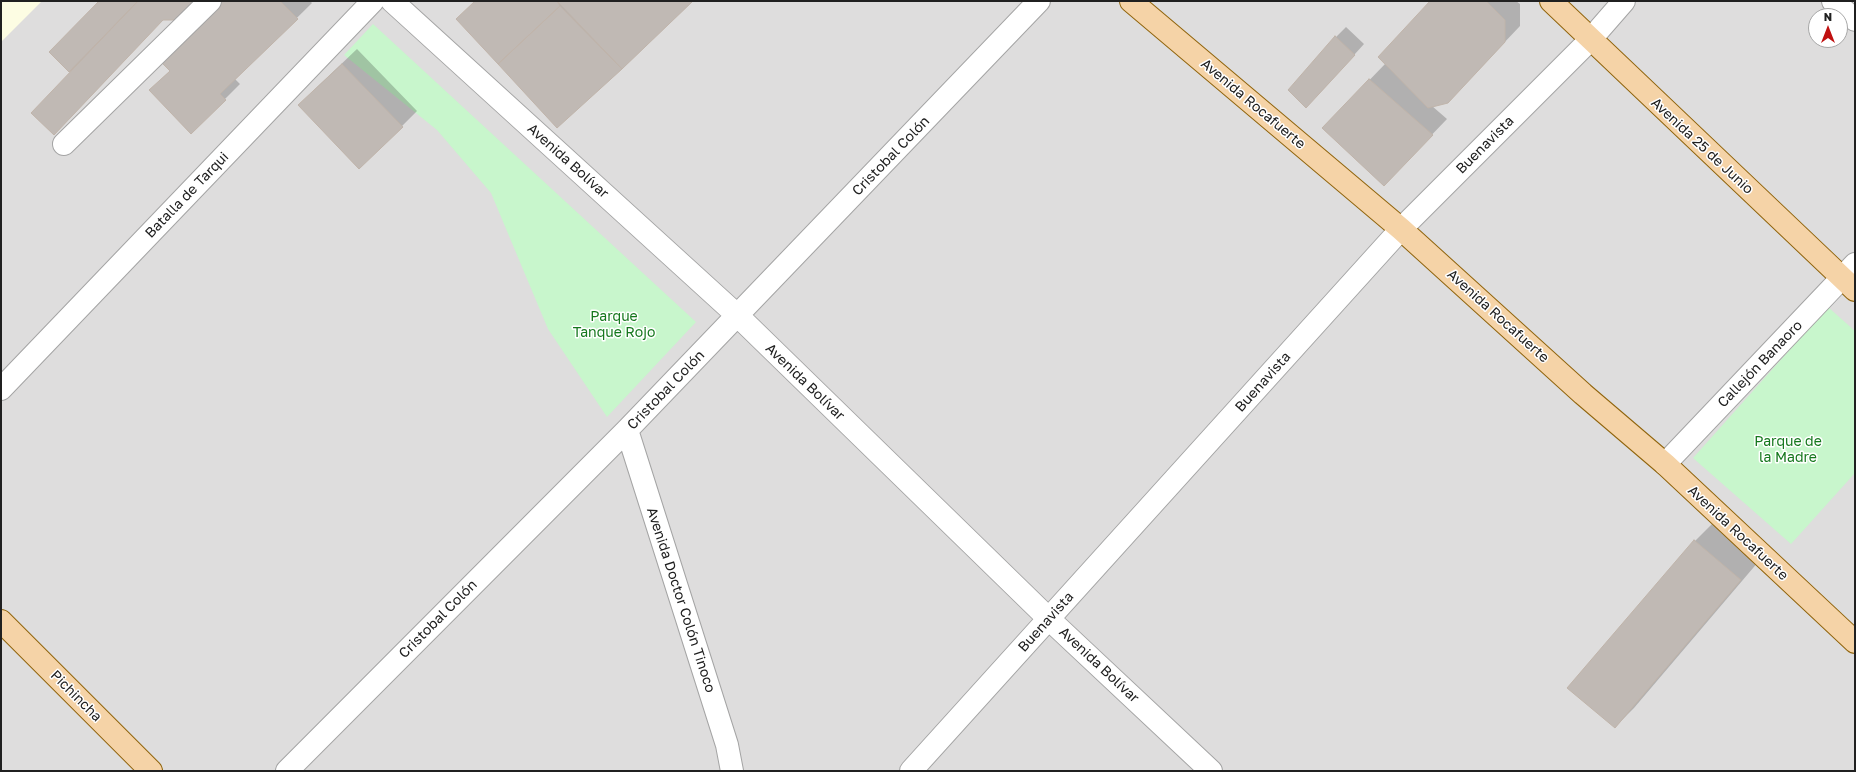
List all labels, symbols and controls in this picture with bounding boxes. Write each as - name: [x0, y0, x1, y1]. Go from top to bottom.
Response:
- north arrow: [1808, 8, 1848, 48]
- text: N: [1824, 10, 1832, 23]
- street label: Avenida Rocafuerte: [1197, 55, 1309, 153]
- street label: Avenida 25 de Junio: [1647, 94, 1757, 198]
- street label: Cristobal Colón: [849, 113, 933, 199]
- street label: Buenavista: [1453, 113, 1517, 177]
- street label: Avenida Bolívar: [524, 120, 612, 202]
- street label: Batalla de Tarqui: [142, 149, 232, 241]
- street label: Avenida Rocafuerte: [1444, 266, 1552, 366]
- park label: Parque Tanque Rojo: [573, 309, 655, 342]
- street label: Callejón Banaoro: [1714, 317, 1806, 411]
- street label: Avenida Bolívar: [762, 340, 848, 424]
- street label: Cristobal Colón: [624, 347, 708, 433]
- street label: Buenavista: [1232, 349, 1294, 415]
- park label: Parque de la Madre: [1754, 434, 1822, 466]
- street label: Avenida Rocafuerte: [1684, 482, 1792, 584]
- street label: Avenida Doctor Colón Tinoco: [643, 505, 719, 695]
- street label: Cristobal Colón: [395, 576, 481, 662]
- street label: Buenavista: [1015, 589, 1077, 655]
- street label: Avenida Bolívar: [1055, 624, 1143, 706]
- street label: Pichincha: [47, 667, 105, 725]

